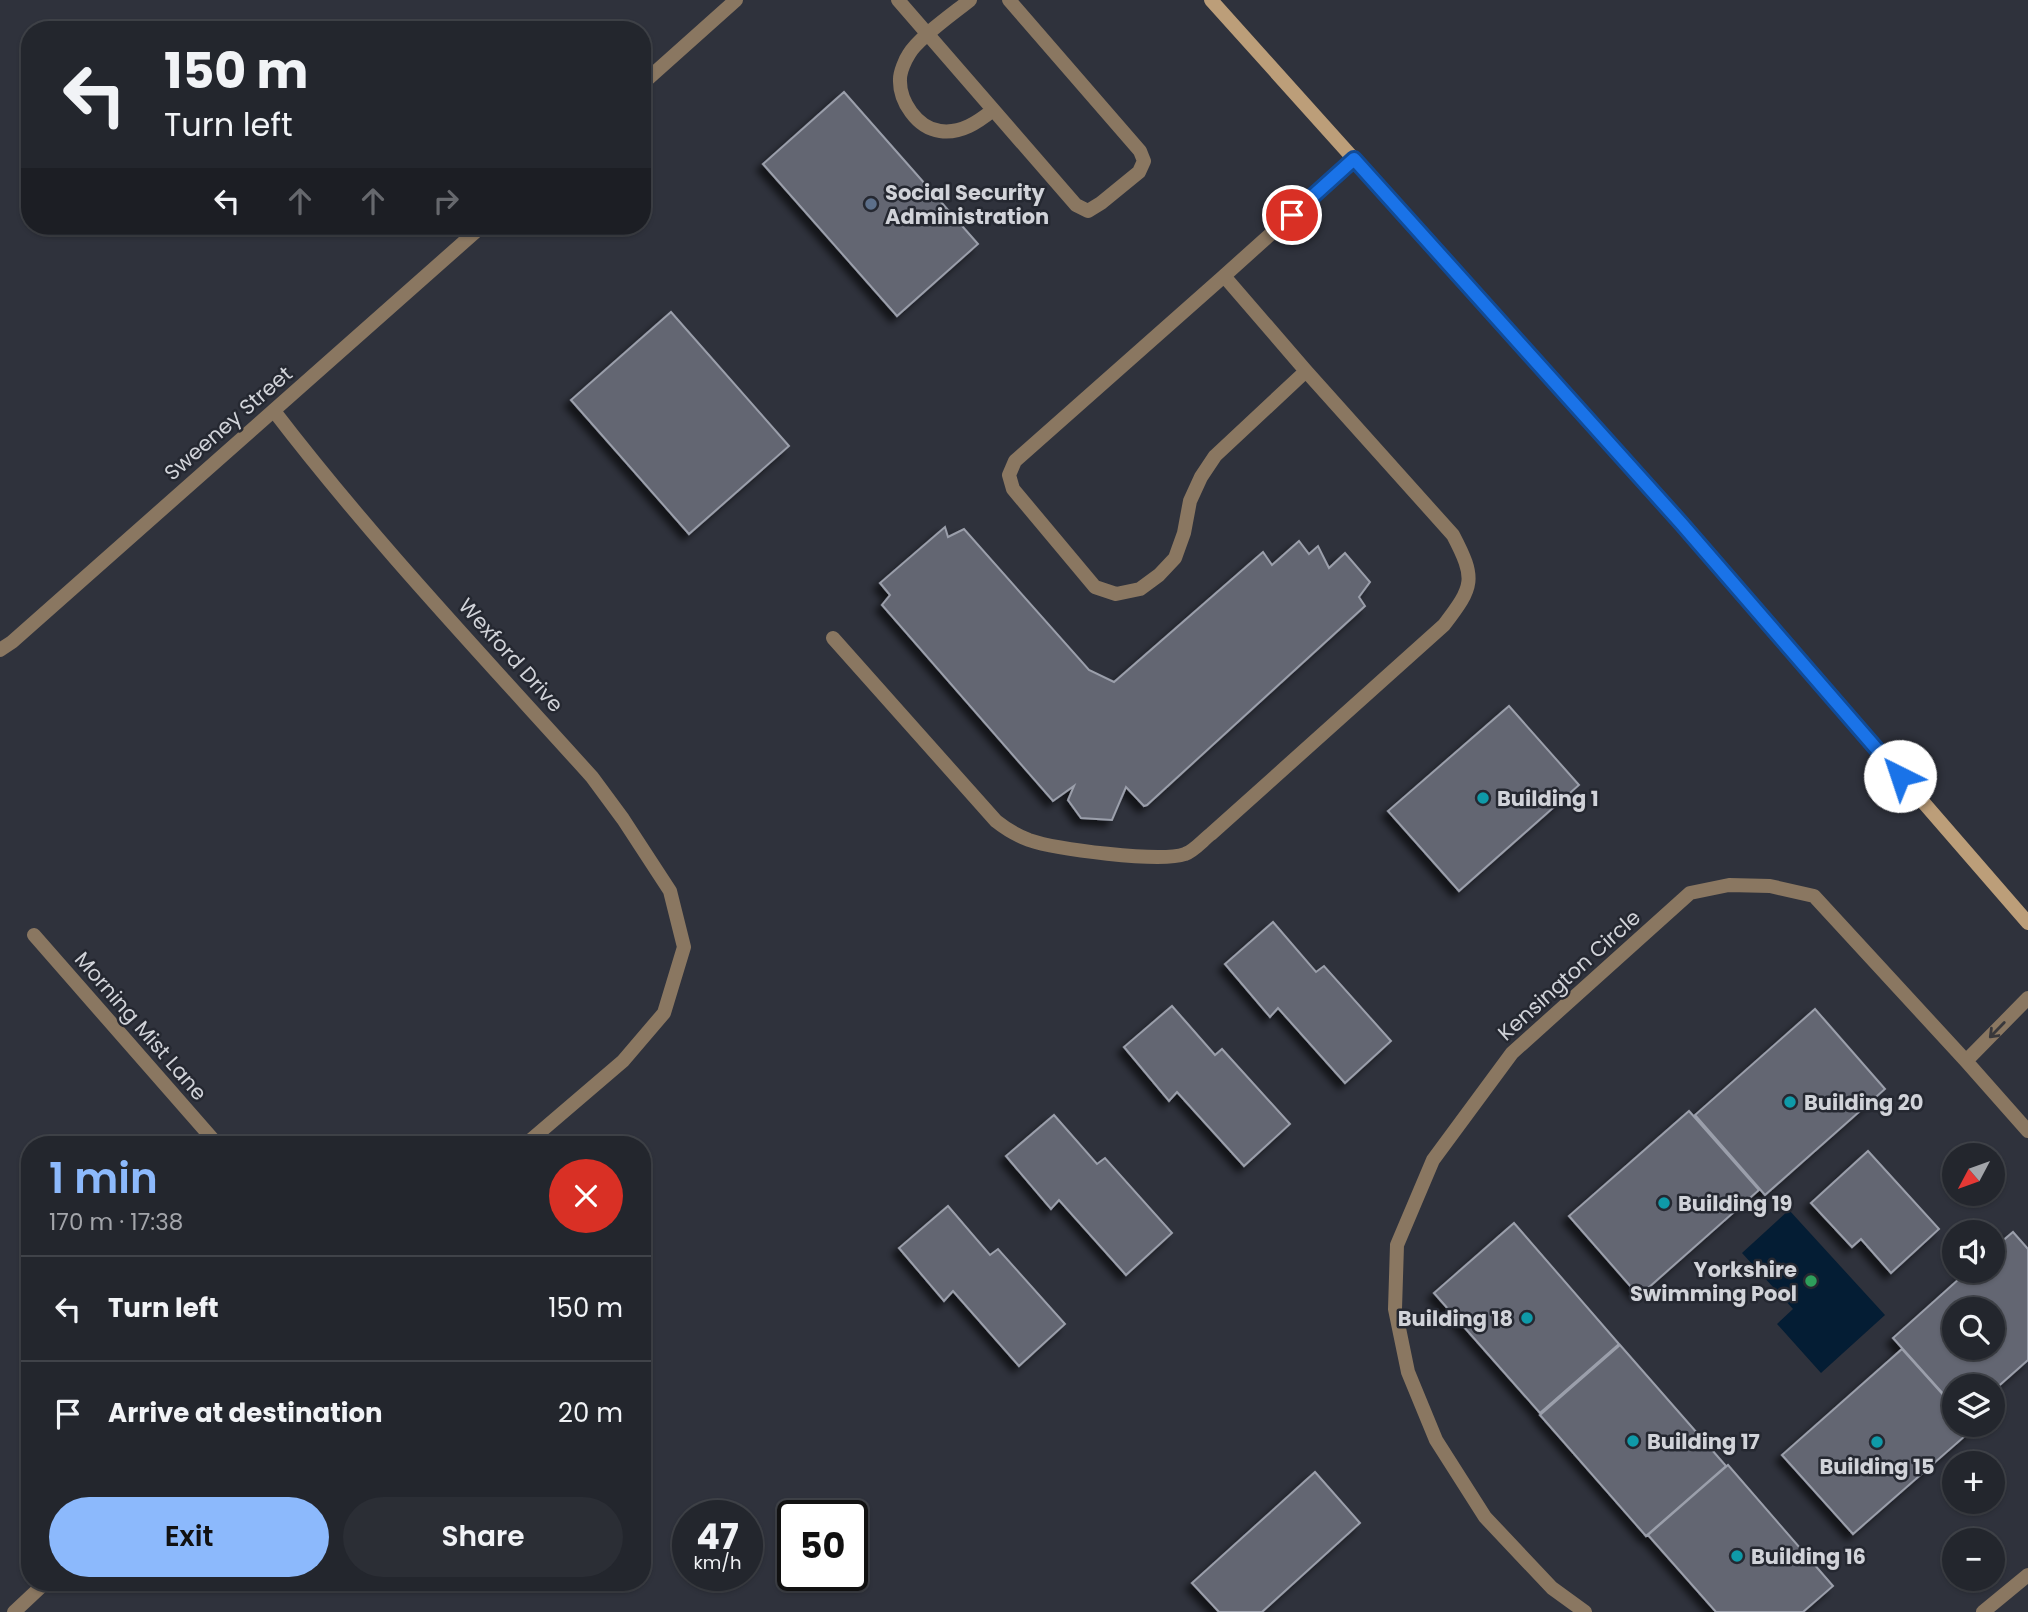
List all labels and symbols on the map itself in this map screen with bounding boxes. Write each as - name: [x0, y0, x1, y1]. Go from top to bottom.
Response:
- place label: Social Security Administration: [885, 178, 1049, 231]
- pin: [1262, 185, 1322, 245]
- marker: Social Security Administration: [863, 196, 879, 212]
- street label: Sweeney Street: [158, 359, 298, 487]
- street label: Wexford Drive: [452, 592, 570, 718]
- position arrow: [1863, 739, 1937, 813]
- place label: Building 1: [1497, 784, 1599, 813]
- marker: Building 1: [1475, 790, 1491, 806]
- street label: Kensington Circle: [1491, 903, 1647, 1047]
- street label: Morning Mist Lane: [68, 945, 214, 1107]
- one-way arrow: [1989, 1021, 2006, 1038]
- place label: Building 20: [1804, 1088, 1923, 1117]
- marker: Building 20: [1782, 1094, 1798, 1110]
- north arrow: [1942, 1143, 2006, 1206]
- place label: Building 19: [1678, 1189, 1793, 1218]
- marker: Building 19: [1656, 1195, 1672, 1211]
- place label: Yorkshire Swimming Pool: [1630, 1255, 1797, 1308]
- marker: Yorkshire Swimming Pool: [1803, 1273, 1819, 1289]
- place label: Building 18: [1398, 1304, 1513, 1333]
- marker: Building 18: [1519, 1310, 1535, 1326]
- place label: Building 17: [1647, 1427, 1760, 1456]
- marker: Building 17: [1625, 1433, 1641, 1449]
- marker: Building 15: [1869, 1434, 1885, 1450]
- place label: Building 15: [1819, 1452, 1935, 1481]
- speed limit sign: 50: [777, 1500, 868, 1591]
- place label: Building 16: [1751, 1542, 1866, 1571]
- marker: Building 16: [1729, 1548, 1745, 1564]

